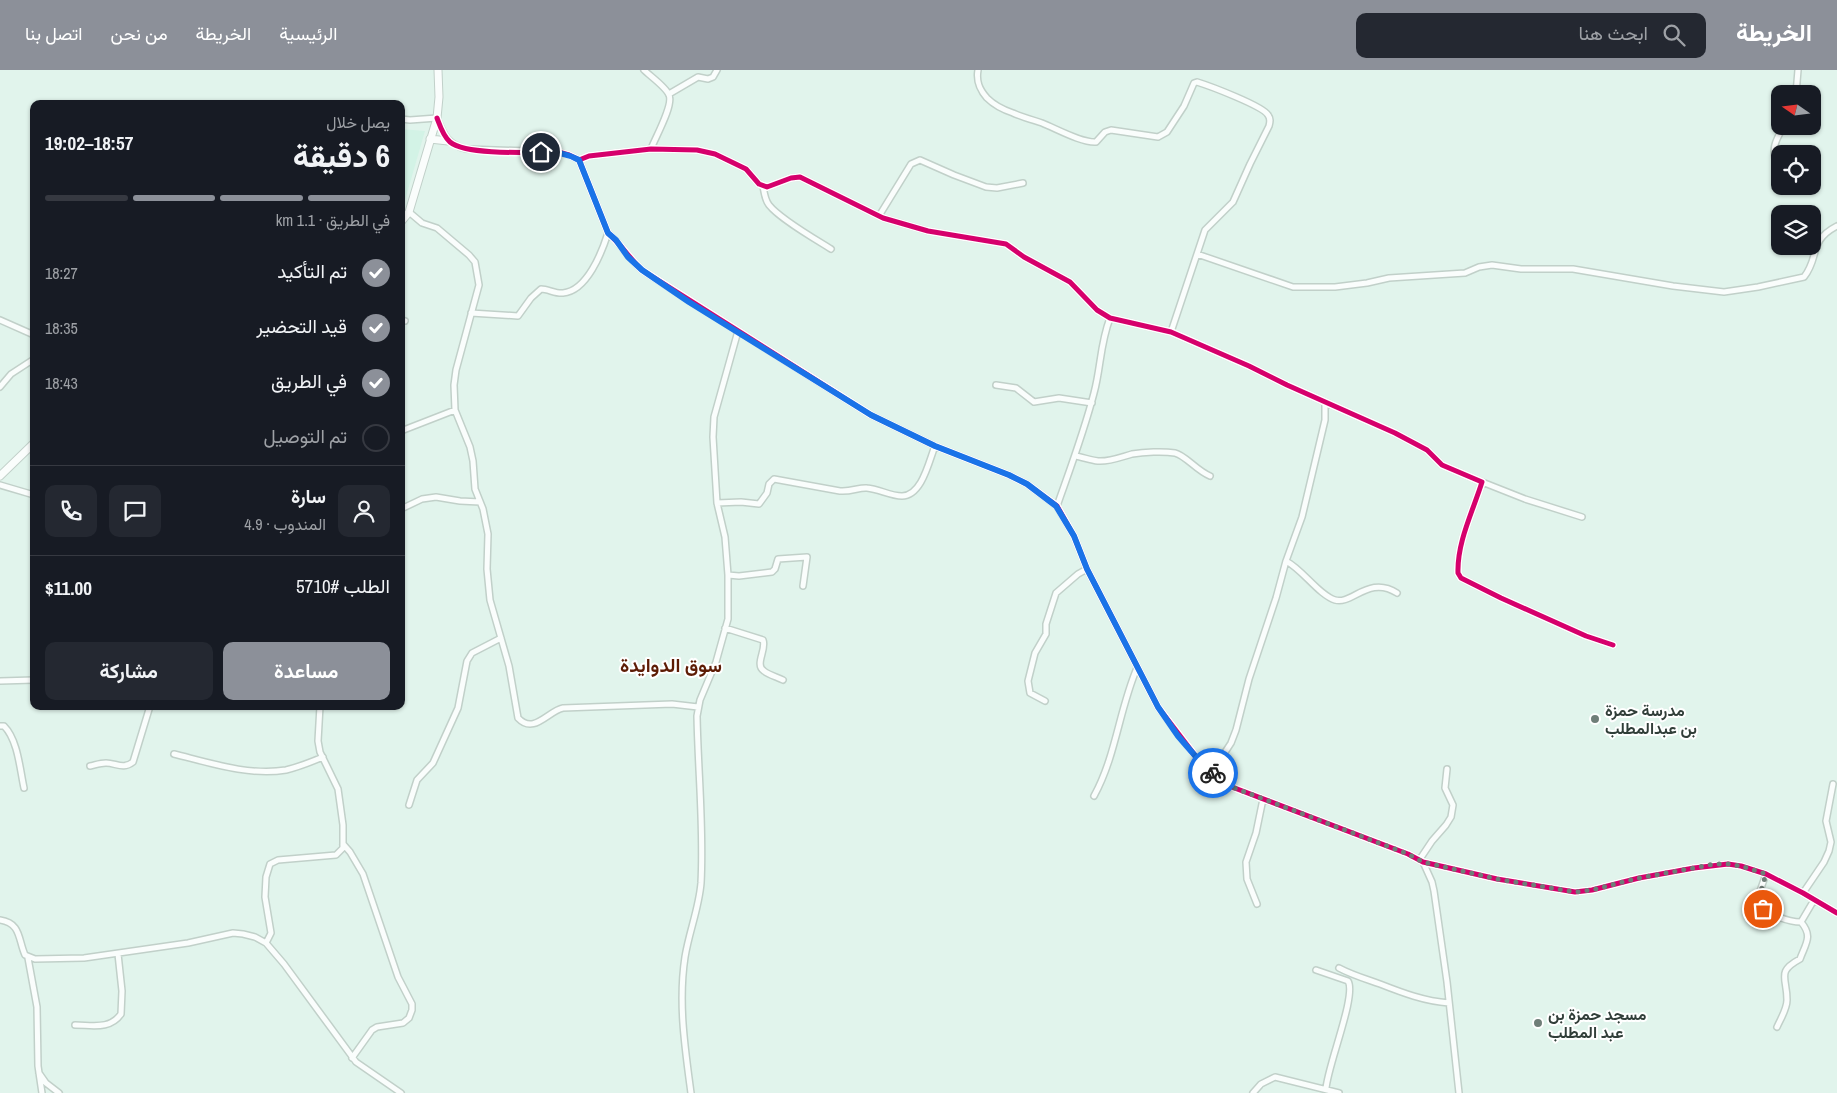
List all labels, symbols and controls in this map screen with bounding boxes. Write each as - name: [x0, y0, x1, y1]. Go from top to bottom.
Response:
- search box: [1356, 13, 1706, 58]
- text: الخريطة: [1736, 16, 1812, 48]
- text: ابحث هنا: [1578, 20, 1648, 46]
- text: اتصل بنا: [25, 21, 82, 46]
- text: من نحن: [110, 21, 168, 46]
- text: الخريطة: [196, 21, 251, 46]
- text: الرئيسية: [279, 21, 337, 46]
- icon: search: [1660, 21, 1688, 49]
- north arrow: [1771, 85, 1821, 135]
- map controls: [1771, 85, 1821, 255]
- text: يصل خلال: [326, 111, 390, 133]
- text: 18:57–19:02: [45, 130, 133, 156]
- pin: [520, 131, 562, 173]
- text: 6 دقيقة: [293, 134, 390, 177]
- icon: home: [527, 138, 555, 166]
- button: locate: [1771, 145, 1821, 195]
- button: layers: [1771, 205, 1821, 255]
- text: في الطريق · 1.1 km: [276, 209, 390, 231]
- text: تم التأكيد: [277, 258, 347, 284]
- icon: check: [362, 259, 390, 287]
- text: 18:27: [45, 262, 78, 284]
- text: قيد التحضير: [256, 313, 347, 339]
- icon: check: [362, 314, 390, 342]
- text: 18:35: [45, 317, 78, 339]
- text: في الطريق: [271, 368, 347, 394]
- icon: check: [362, 369, 390, 397]
- text: 18:43: [45, 372, 78, 394]
- text: تم التوصيل: [263, 423, 347, 449]
- text: سارة: [291, 483, 326, 509]
- button: phone: [45, 485, 97, 537]
- button: chat: [109, 485, 161, 537]
- button: person: [338, 485, 390, 537]
- text: المندوب · 4.9: [244, 513, 326, 535]
- text: الطلب #5710: [296, 573, 390, 599]
- text: $11.00: [45, 575, 92, 601]
- button: مشاركة: [45, 642, 213, 700]
- button: مساعدة: [223, 642, 390, 700]
- district label: سوق الدوايدة: [620, 652, 722, 678]
- place label: مدرسة حمزة بن عبدالمطلب: [1605, 699, 1697, 739]
- marker: مدرسة حمزة بن عبدالمطلب: [1589, 713, 1601, 725]
- courier: [1188, 748, 1238, 798]
- icon: bike: [1199, 759, 1227, 787]
- pin: [1742, 888, 1784, 930]
- icon: bag: [1749, 895, 1777, 923]
- place label: مسجد حمزة بن عبد المطلب: [1548, 1003, 1647, 1043]
- marker: مسجد حمزة بن عبد المطلب: [1532, 1017, 1544, 1029]

